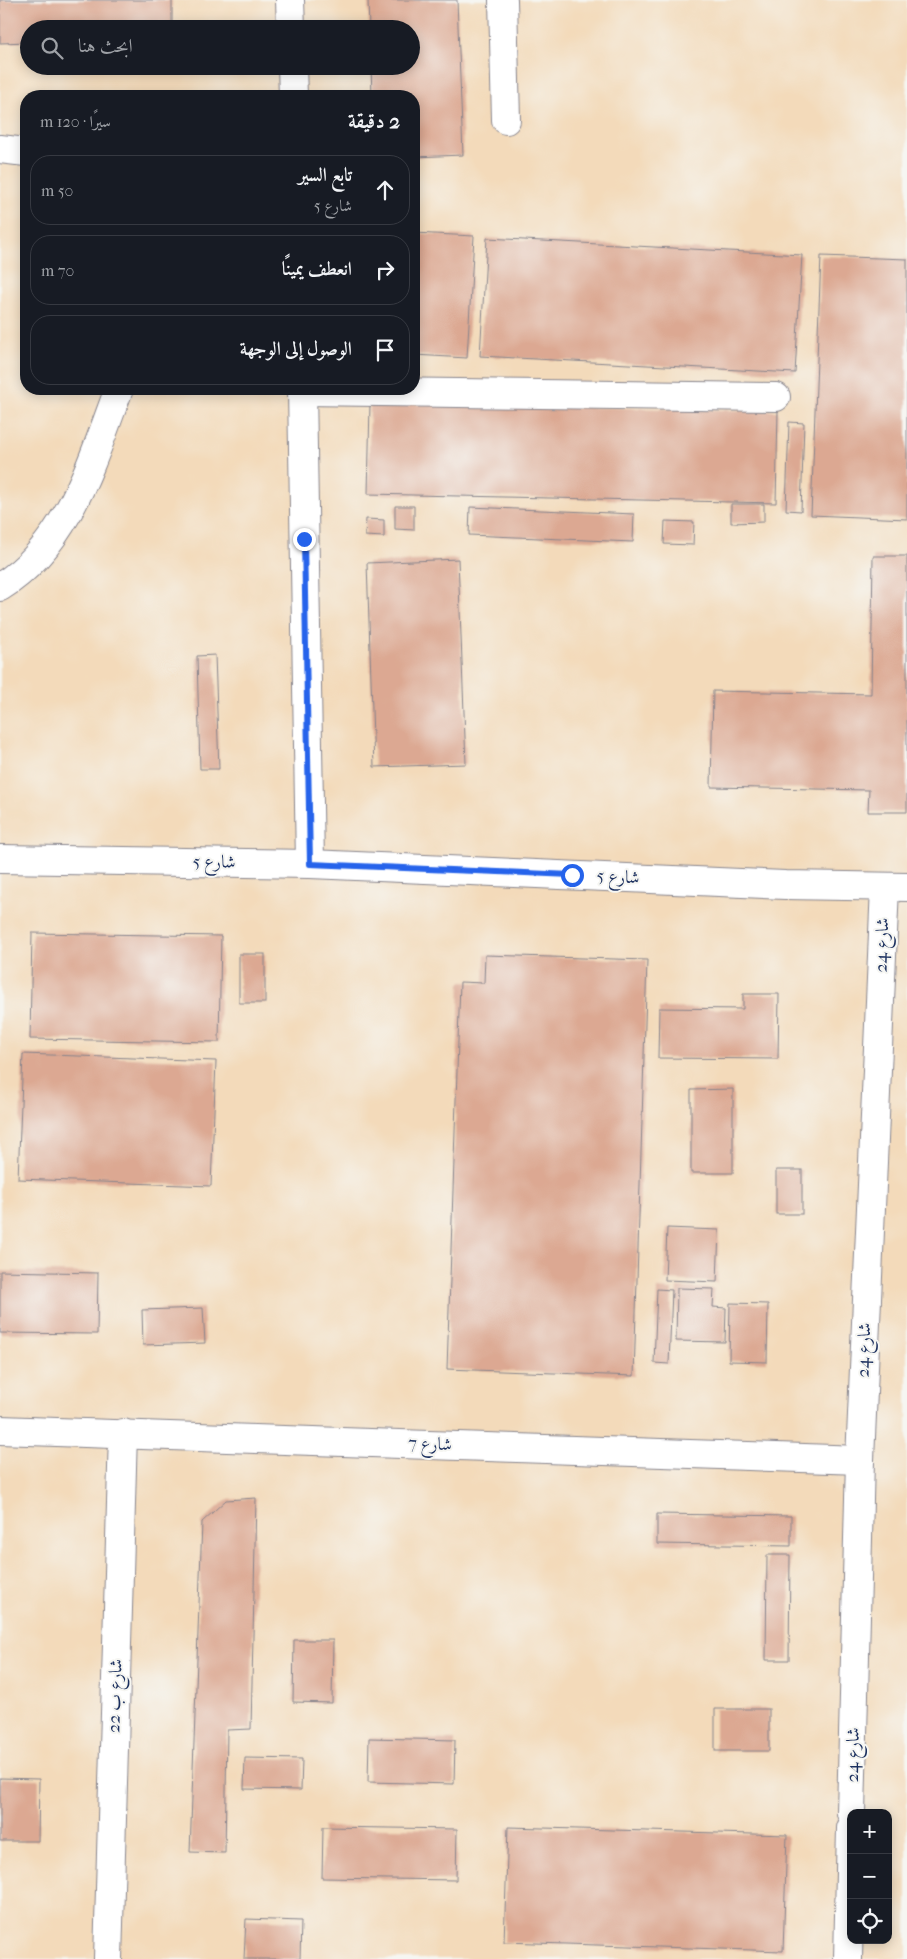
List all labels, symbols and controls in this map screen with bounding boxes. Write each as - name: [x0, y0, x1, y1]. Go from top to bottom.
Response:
- search box: [20, 20, 420, 75]
- icon: search: [38, 34, 66, 62]
- text: ابحث هنا: [78, 35, 133, 57]
- text: 2 دقيقة: [348, 109, 400, 133]
- text: سيرًا · 120 m: [40, 112, 111, 131]
- text: تابع السير: [298, 164, 352, 186]
- icon: ahead: [371, 176, 399, 204]
- text: 50 m: [41, 181, 73, 200]
- text: شارع 5: [314, 196, 352, 215]
- icon: right: [371, 256, 399, 284]
- text: انعطف يمينًا: [282, 258, 352, 280]
- text: 70 m: [41, 261, 74, 280]
- icon: arrive: [371, 336, 399, 364]
- text: الوصول إلى الوجهة: [240, 338, 352, 360]
- route end: [293, 528, 316, 551]
- street label: شارع 5: [192, 851, 236, 877]
- route start: [561, 864, 584, 887]
- street label: شارع 5: [596, 865, 640, 893]
- street label: شارع 24: [871, 917, 897, 973]
- street label: شارع 24: [853, 1322, 879, 1378]
- street label: شارع 7: [408, 1433, 452, 1459]
- street label: شارع ب 22: [103, 1659, 131, 1734]
- street label: شارع 24: [842, 1727, 868, 1783]
- map controls: [847, 1809, 892, 1944]
- button: +: [847, 1809, 892, 1854]
- button: −: [847, 1854, 892, 1899]
- button: locate: [847, 1899, 892, 1944]

